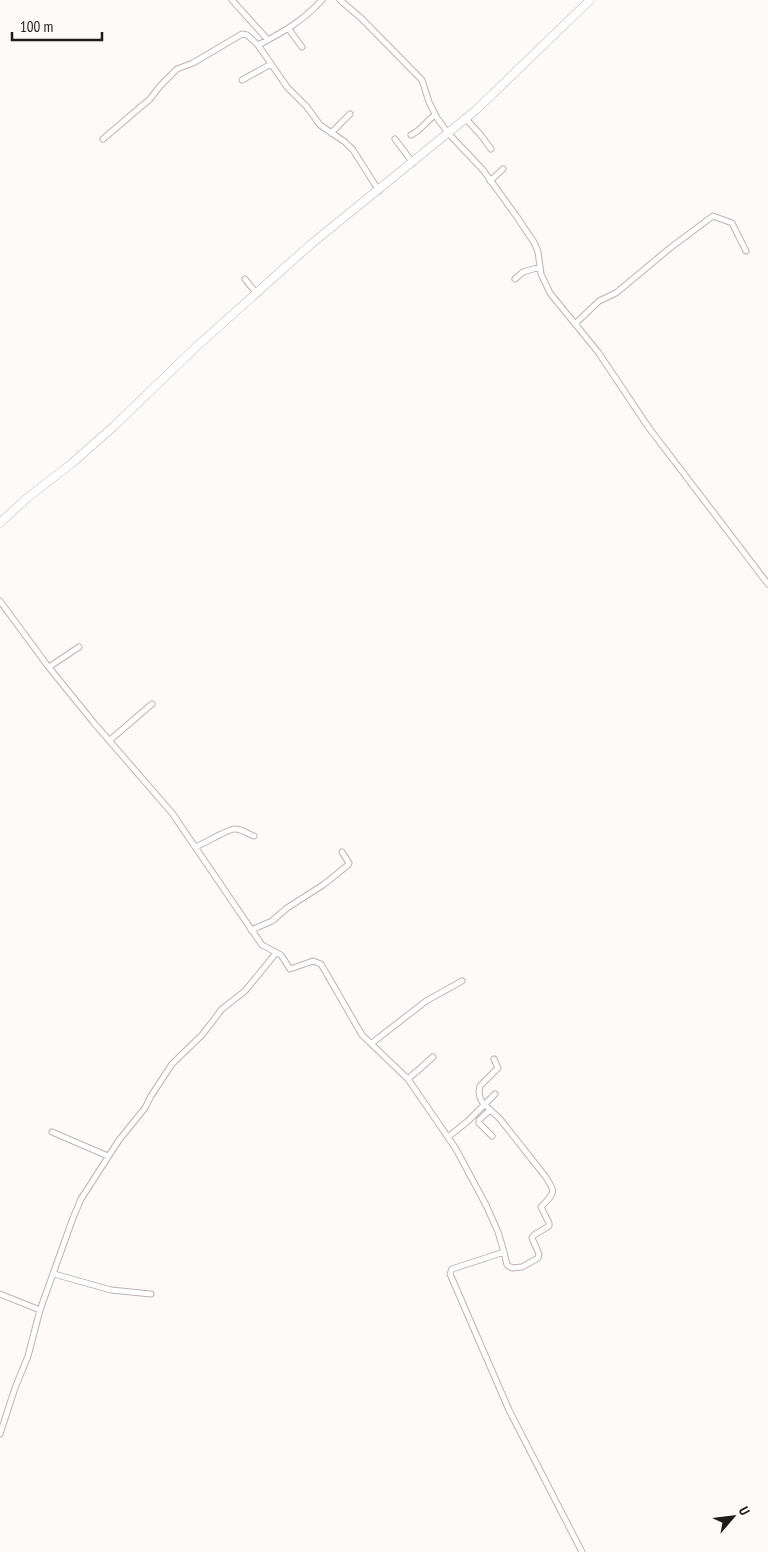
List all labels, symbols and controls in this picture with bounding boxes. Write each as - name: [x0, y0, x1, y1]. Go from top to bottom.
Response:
- scale bar: [12, 10, 102, 42]
- text: 100 m: [20, 17, 53, 36]
- north arrow: [708, 1492, 758, 1542]
- text: U: [735, 1503, 754, 1518]

